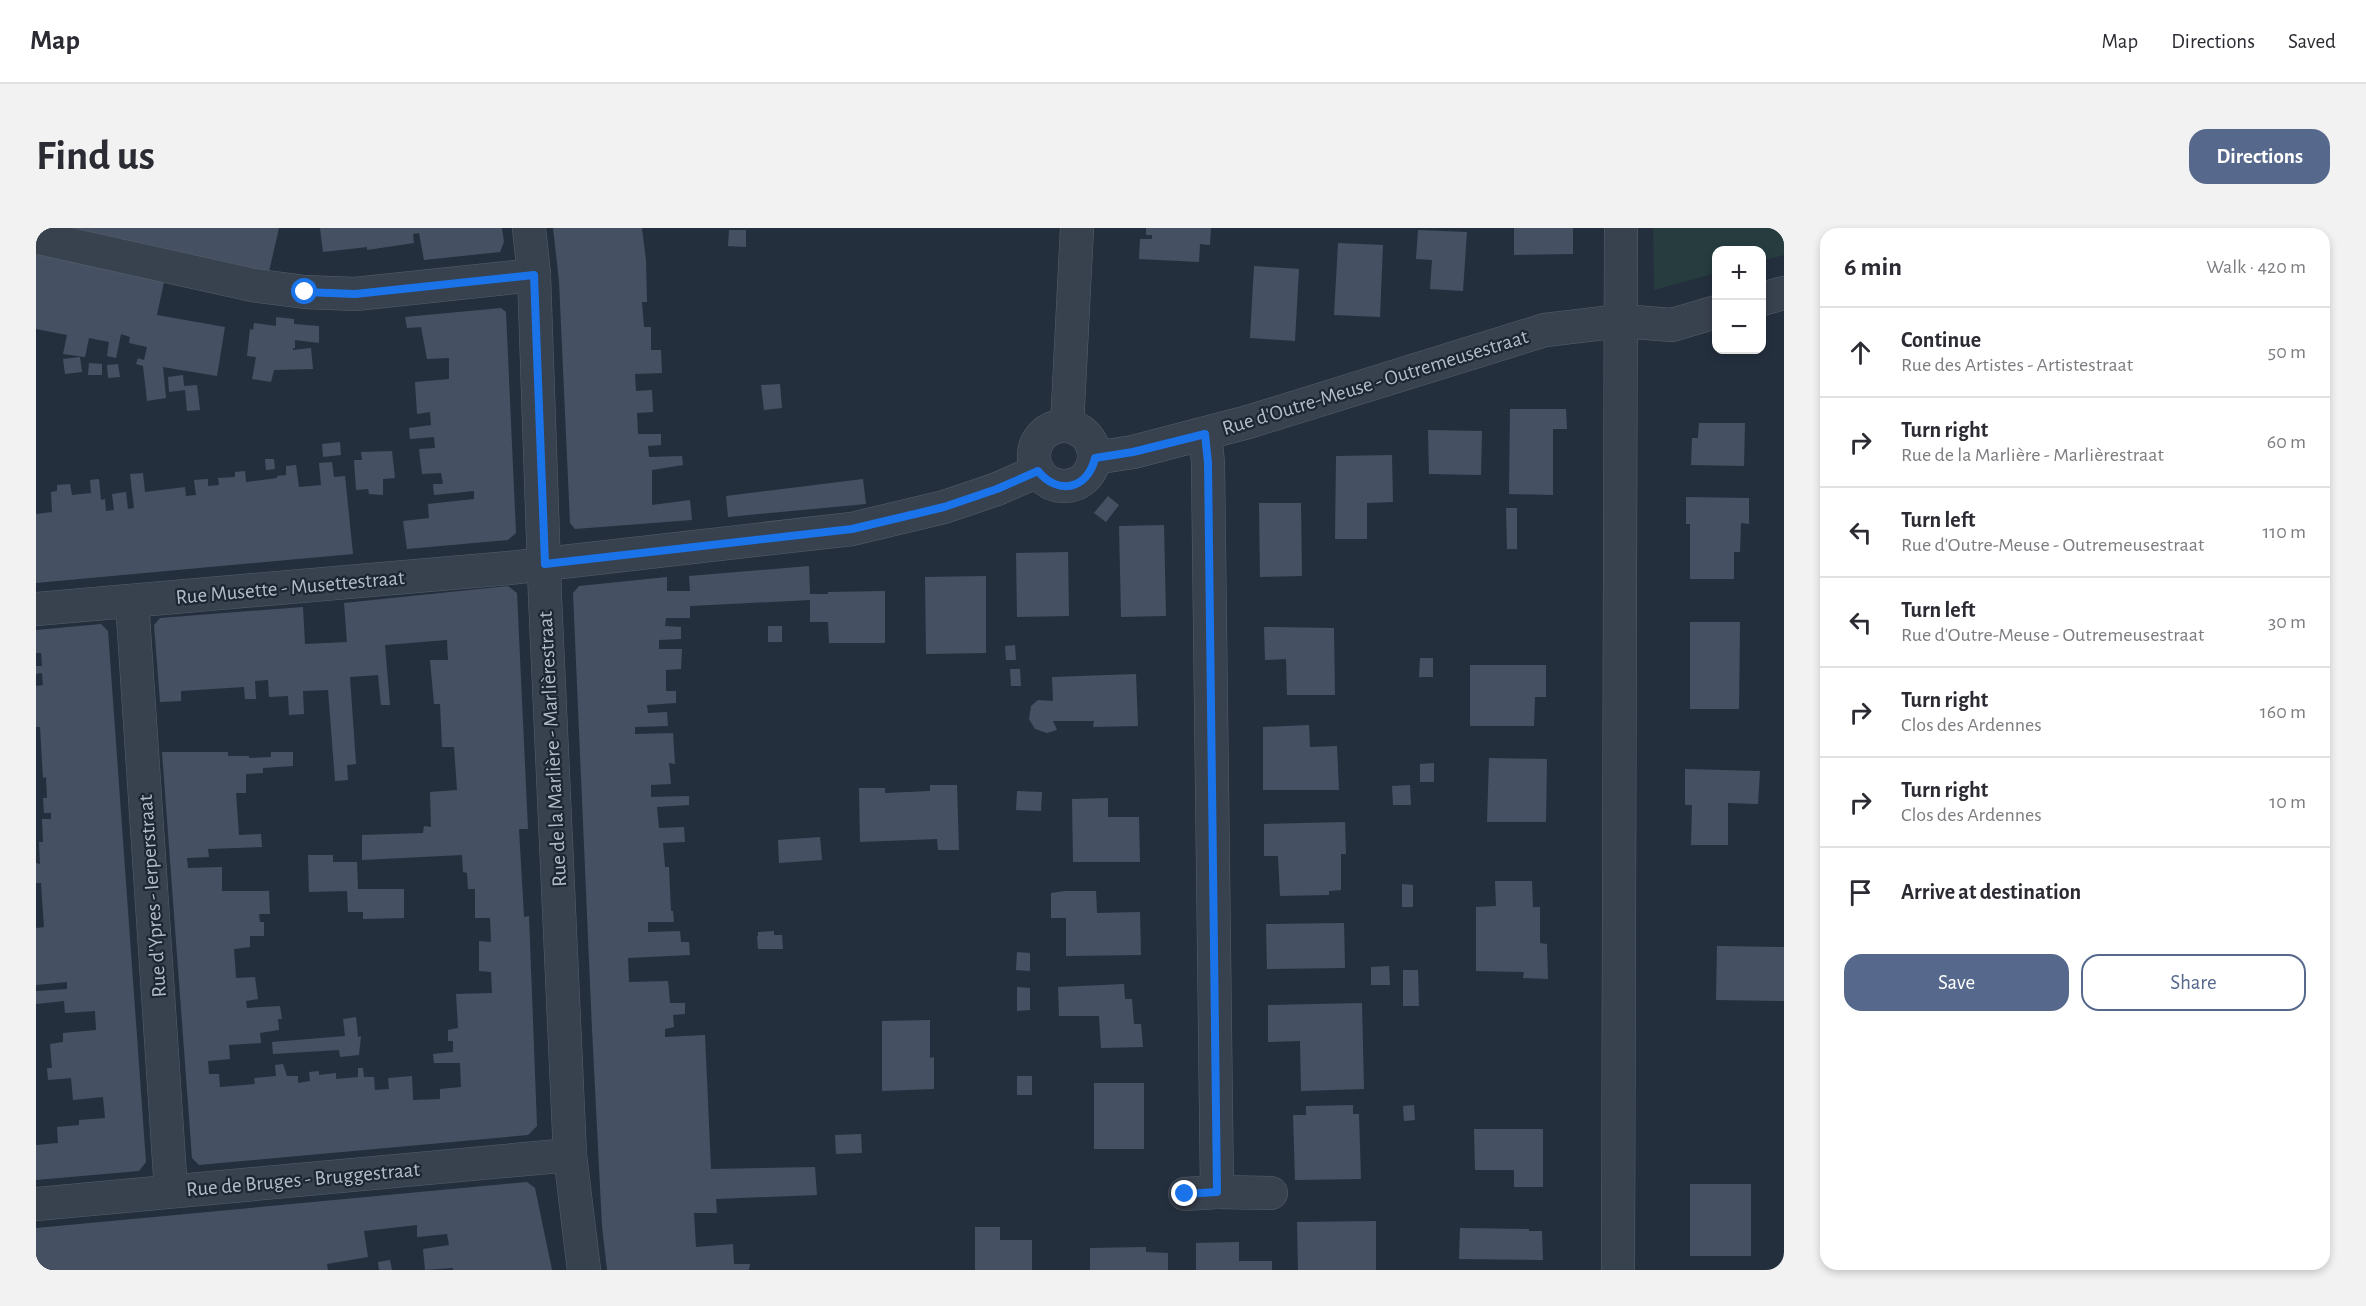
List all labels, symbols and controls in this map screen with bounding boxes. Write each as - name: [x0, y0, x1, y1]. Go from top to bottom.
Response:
- text: Map: [30, 27, 80, 55]
- text: Map: [2102, 31, 2138, 52]
- text: Directions: [2171, 31, 2255, 52]
- text: Saved: [2288, 31, 2336, 52]
- button: Directions: [2189, 129, 2330, 184]
- text: Find us: [36, 135, 155, 177]
- map controls: [1712, 246, 1766, 354]
- button: +: [1712, 246, 1766, 300]
- text: 6 min: [1844, 254, 1902, 280]
- text: Walk · 420 m: [2206, 257, 2306, 277]
- route start: [291, 278, 317, 304]
- button: −: [1712, 300, 1766, 354]
- street label: Rue d'Outre-Meuse - Outremeusestraat: [1220, 326, 1531, 439]
- text: Continue: [1901, 329, 1981, 351]
- icon: ahead: [1844, 336, 1877, 369]
- text: 50 m: [2268, 342, 2306, 362]
- text: Rue des Artistes - Artistestraat: [1901, 355, 2133, 375]
- text: Turn right: [1901, 419, 1988, 441]
- icon: right: [1844, 426, 1877, 459]
- text: 60 m: [2267, 432, 2306, 452]
- text: Rue de la Marlière - Marlièrestraat: [1901, 445, 2164, 465]
- text: Turn left: [1901, 509, 1975, 531]
- icon: left: [1844, 516, 1877, 549]
- text: 110 m: [2262, 522, 2306, 542]
- text: Rue d'Outre-Meuse - Outremeusestraat: [1901, 535, 2204, 555]
- street label: Rue Musette - Musettestraat: [175, 567, 406, 608]
- text: Turn left: [1901, 599, 1975, 621]
- icon: left: [1844, 606, 1877, 639]
- street label: Rue de la Marlière - Marlièrestraat: [535, 610, 570, 887]
- text: 30 m: [2268, 612, 2306, 632]
- text: Rue d'Outre-Meuse - Outremeusestraat: [1901, 625, 2204, 645]
- text: Turn right: [1901, 689, 1988, 711]
- icon: right: [1844, 696, 1877, 729]
- text: 160 m: [2260, 702, 2306, 722]
- text: Clos des Ardennes: [1901, 715, 2042, 735]
- text: Turn right: [1901, 779, 1988, 801]
- icon: right: [1844, 786, 1877, 819]
- text: 10 m: [2269, 792, 2306, 812]
- street label: Rue d'Ypres - Ierperstraat: [135, 793, 170, 998]
- text: Clos des Ardennes: [1901, 805, 2042, 825]
- icon: arrive: [1844, 876, 1877, 909]
- text: Arrive at destination: [1901, 881, 2081, 903]
- button: Save: [1844, 954, 2069, 1011]
- button: Share: [2081, 954, 2306, 1011]
- street label: Rue de Bruges - Bruggestraat: [185, 1159, 421, 1200]
- route end: [1171, 1180, 1197, 1206]

